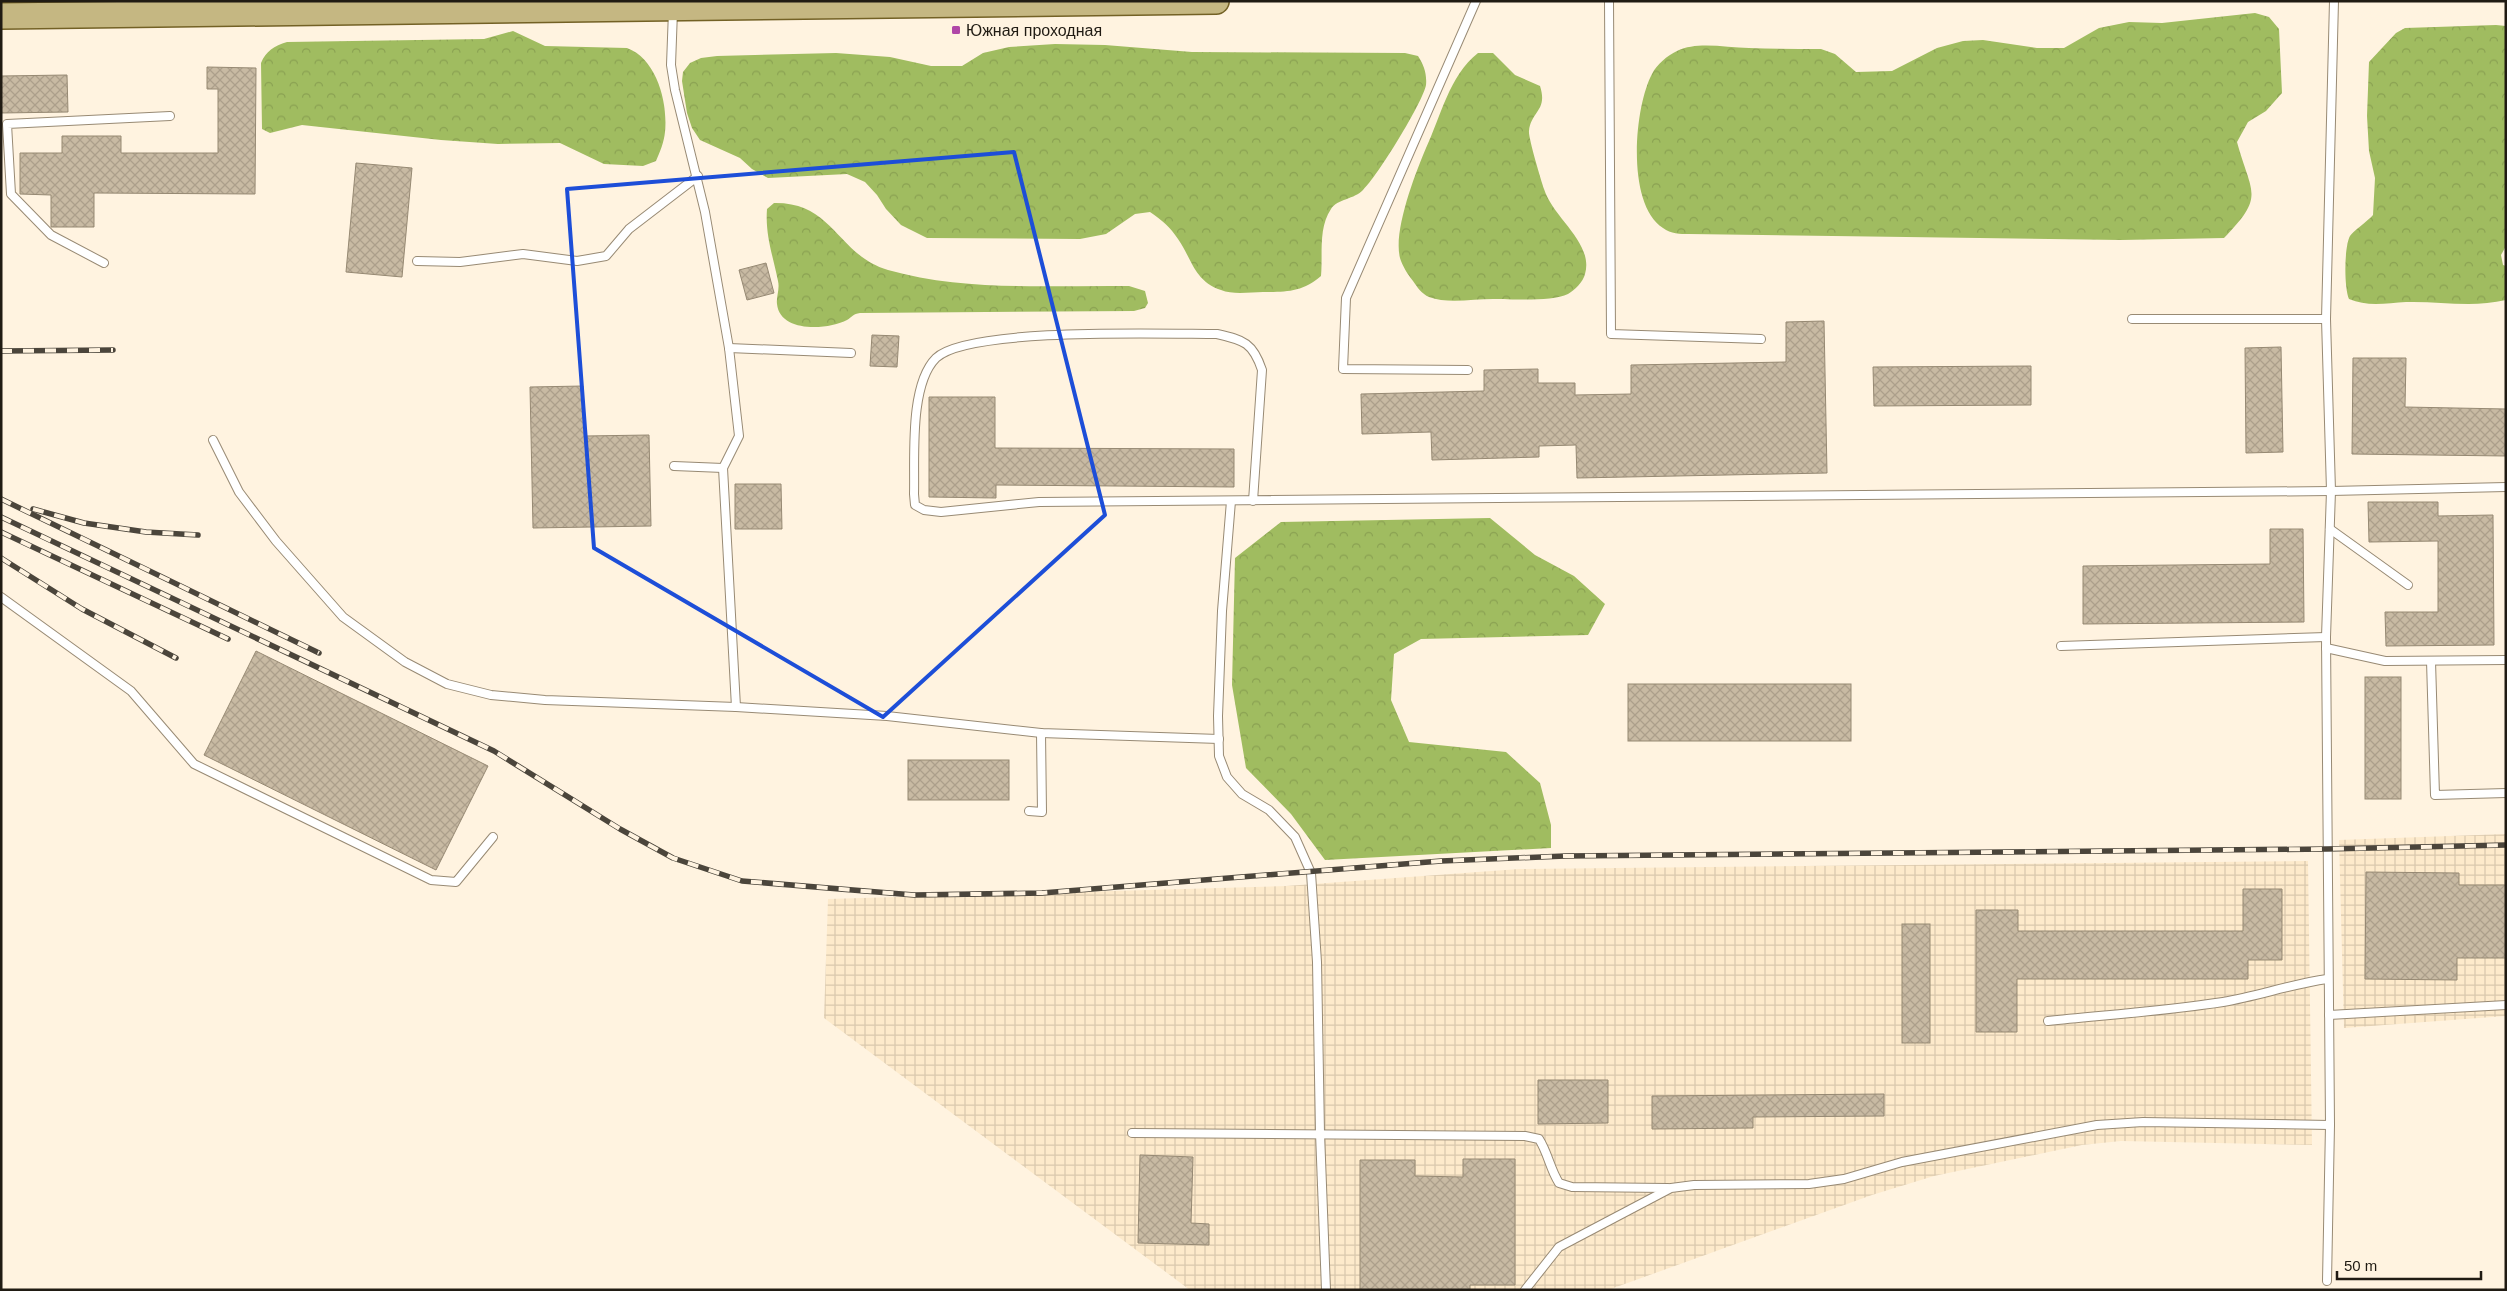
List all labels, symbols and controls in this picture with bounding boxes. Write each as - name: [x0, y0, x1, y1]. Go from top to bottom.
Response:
- place label: Южная проходная: [966, 22, 1102, 39]
- marker: Южная проходная: [950, 24, 962, 36]
- scale bar: [2337, 1248, 2481, 1280]
- text: 50 m: [2344, 1257, 2377, 1274]

